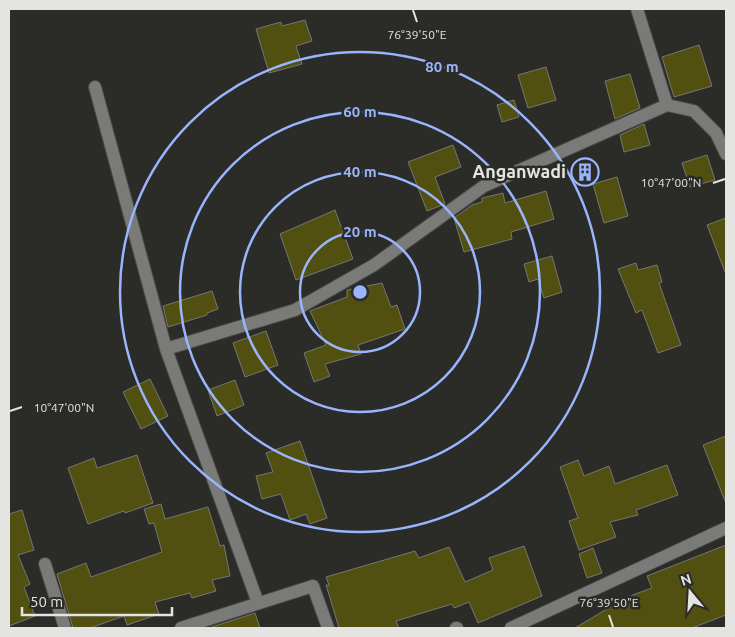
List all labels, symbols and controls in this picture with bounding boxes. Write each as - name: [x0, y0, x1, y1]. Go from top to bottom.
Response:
- text: 76°39'50"E: [388, 28, 447, 41]
- text: 80 m: [425, 58, 459, 75]
- text: 60 m: [343, 103, 377, 120]
- building icon: Anganwadi: [570, 157, 600, 187]
- place label: Anganwadi: [473, 161, 566, 181]
- text: 40 m: [343, 163, 377, 180]
- text: 10°47'00"N: [641, 176, 701, 189]
- text: 20 m: [343, 223, 377, 240]
- centre of rings: [351, 283, 369, 301]
- text: 10°47'00"N: [34, 401, 94, 414]
- north arrow: [665, 567, 715, 617]
- text: N: [679, 570, 693, 589]
- scale bar: [22, 584, 172, 616]
- text: 50 m: [30, 593, 63, 610]
- text: 76°39'50"E: [580, 596, 639, 609]

